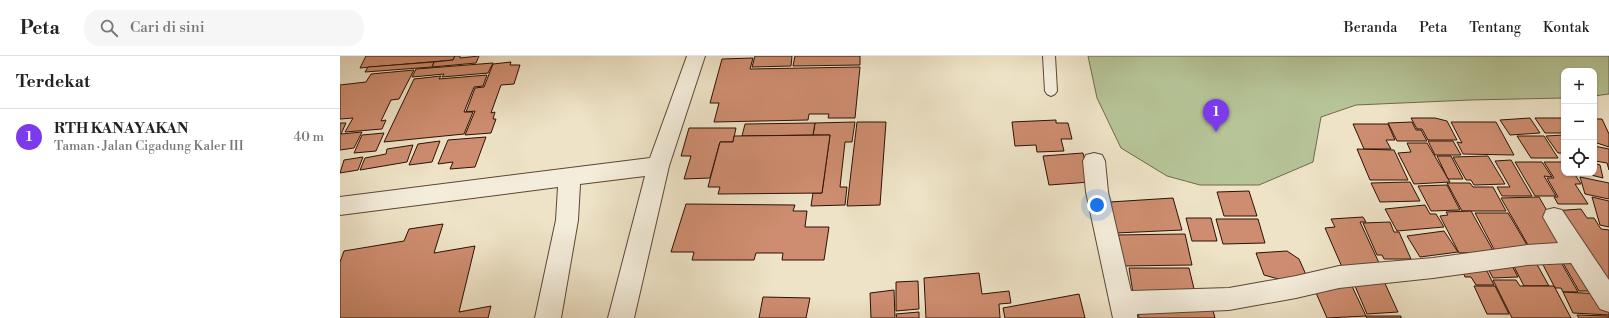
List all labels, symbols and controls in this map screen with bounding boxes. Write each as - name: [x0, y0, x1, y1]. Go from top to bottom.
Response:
- search box: [84, 10, 364, 46]
- text: Peta: [20, 16, 60, 40]
- icon: search: [98, 17, 120, 39]
- text: Cari di sini: [130, 18, 205, 37]
- text: Beranda: [1344, 19, 1397, 37]
- text: Peta: [1419, 19, 1447, 37]
- text: Tentang: [1469, 19, 1521, 37]
- text: Kontak: [1543, 19, 1589, 37]
- map controls: [1561, 68, 1597, 176]
- button: +: [1561, 68, 1597, 104]
- text: Terdekat: [16, 71, 90, 93]
- pin: 1: [1203, 99, 1229, 132]
- button: −: [1561, 104, 1597, 140]
- text: RTH KANAYAKAN: [54, 119, 189, 138]
- text: 1: [26, 129, 32, 145]
- text: 40 m: [294, 129, 324, 145]
- text: Taman · Jalan Cigadung Kaler III: [54, 138, 244, 154]
- button: locate: [1561, 140, 1597, 176]
- your location: [1087, 195, 1107, 215]

